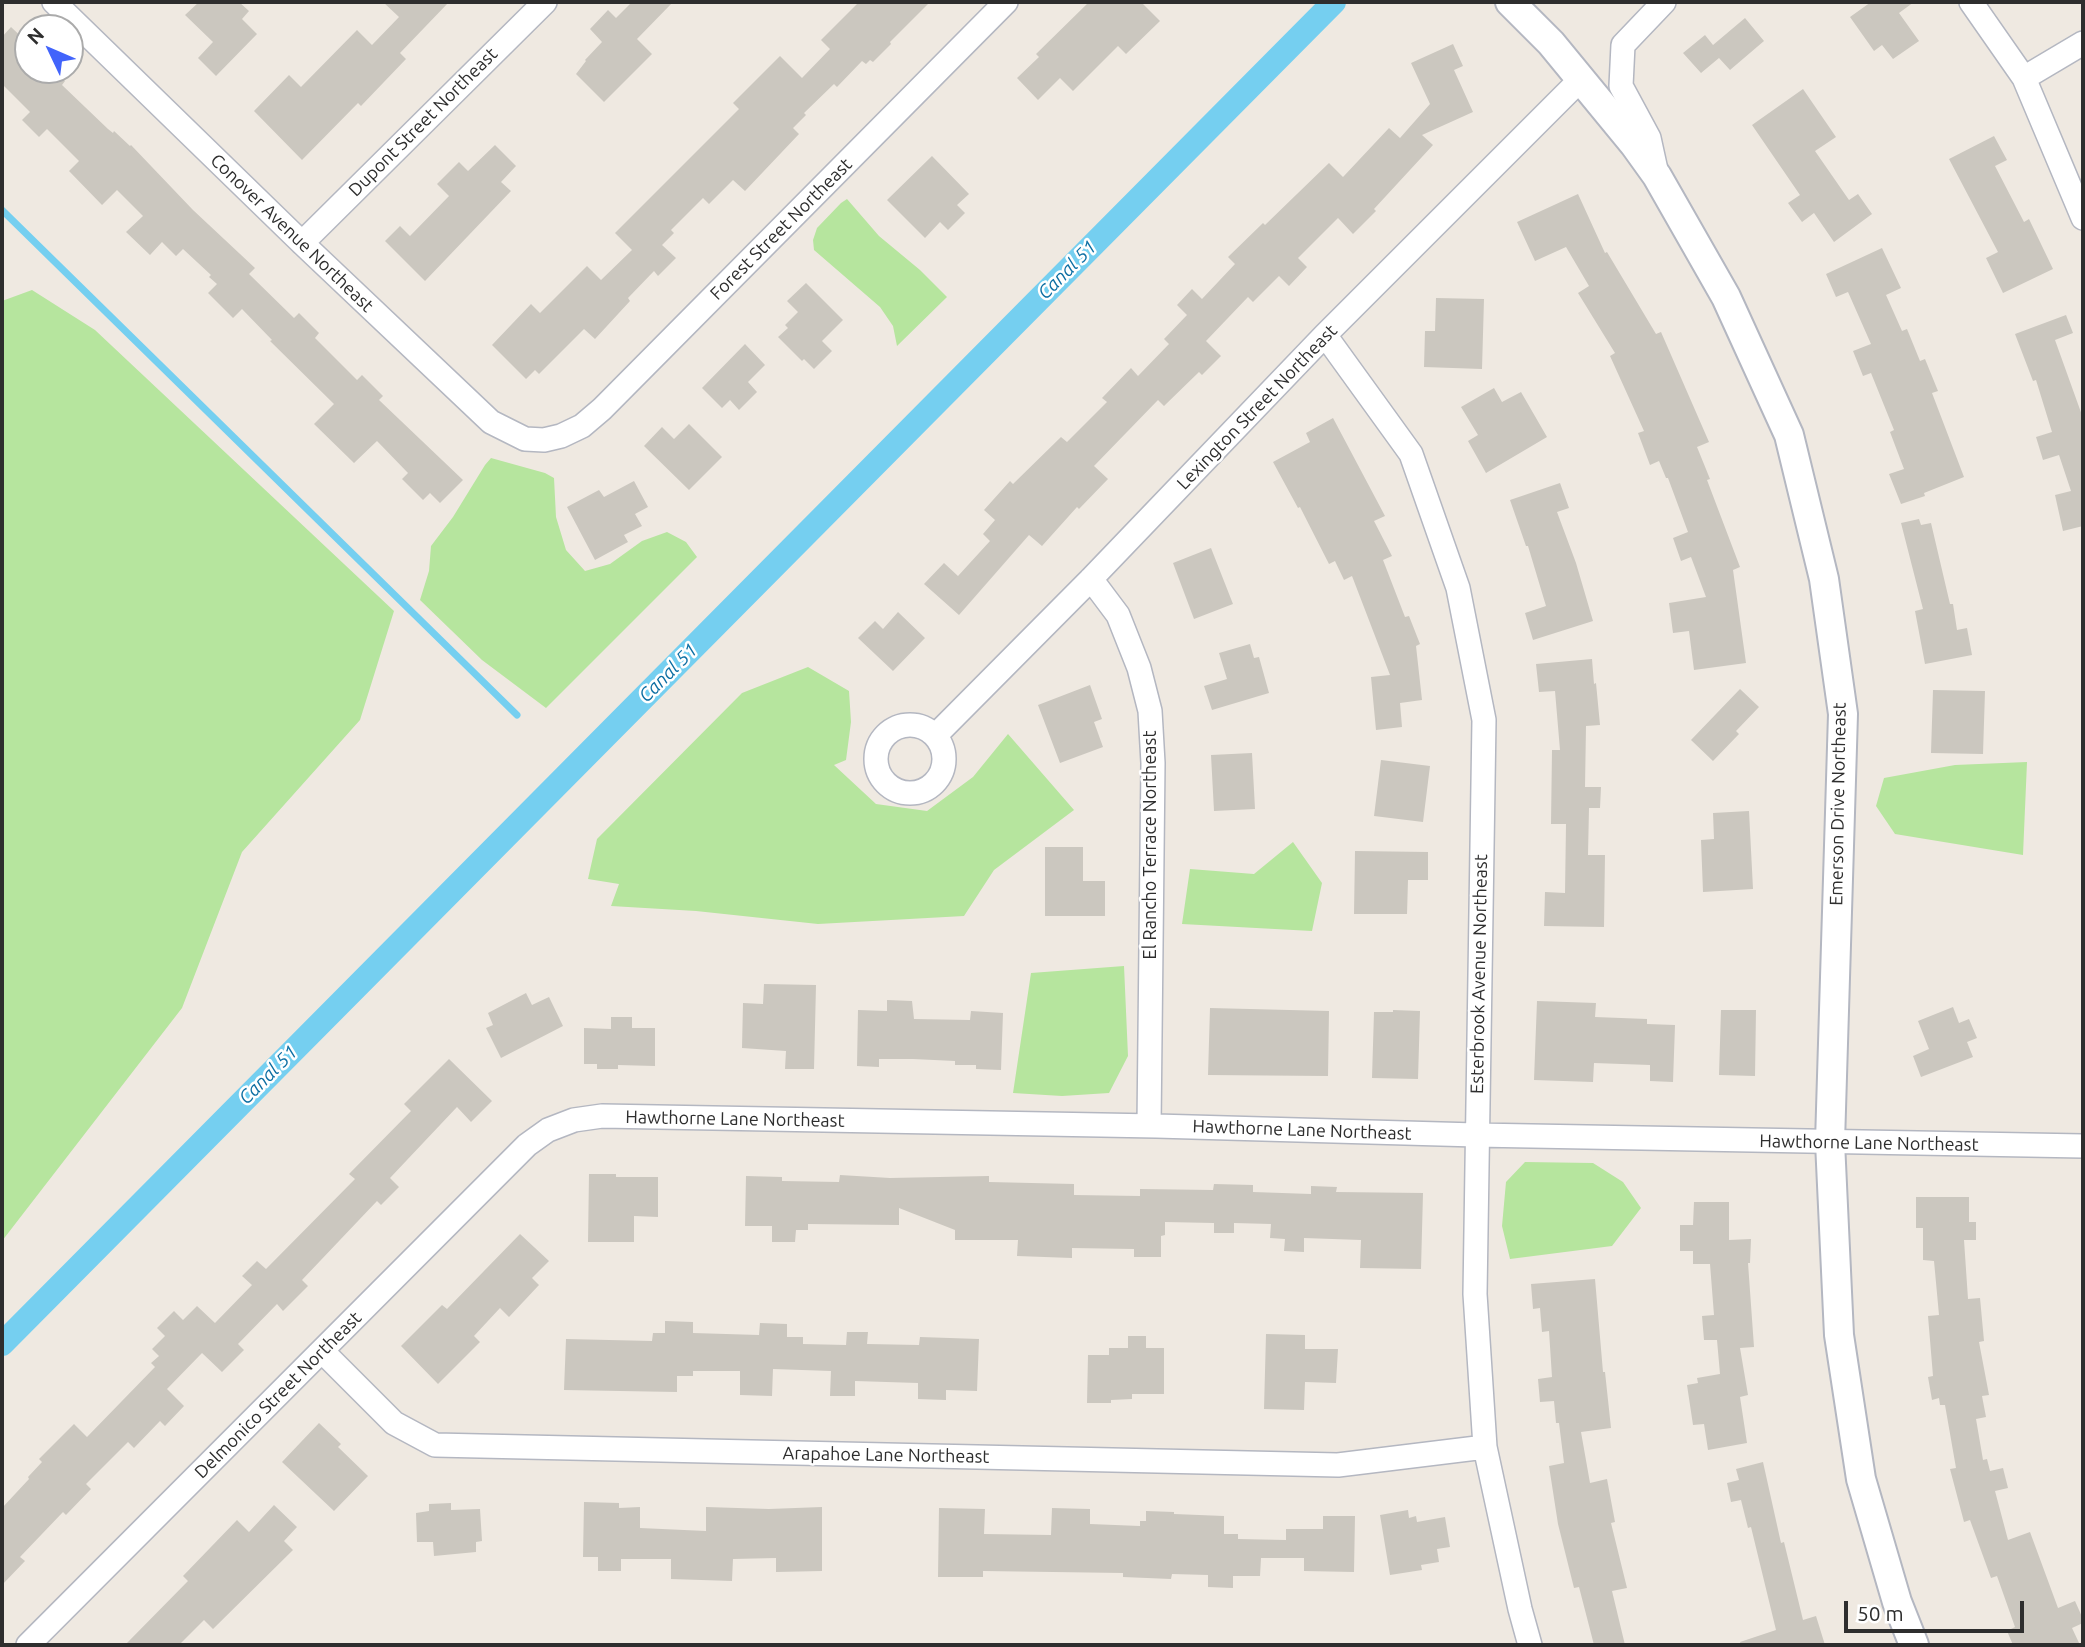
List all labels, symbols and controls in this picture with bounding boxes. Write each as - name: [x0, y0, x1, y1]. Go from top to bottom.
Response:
- north arrow: [14, 14, 84, 84]
- text: N: [22, 23, 48, 49]
- street label: Dupont Street Northeast: [344, 43, 502, 201]
- street label: Conover Avenue Northeast: [206, 149, 378, 317]
- street label: Forest Street Northeast: [706, 154, 856, 304]
- water label: Canal 51: [1033, 236, 1101, 304]
- street label: Lexington Street Northeast: [1172, 320, 1342, 494]
- water label: Canal 51: [634, 639, 702, 707]
- street label: Emerson Drive Northeast: [1825, 702, 1851, 906]
- street label: El Rancho Terrace Northeast: [1139, 731, 1161, 959]
- street label: Esterbrook Avenue Northeast: [1466, 854, 1492, 1094]
- water label: Canal 51: [234, 1041, 302, 1109]
- street label: Hawthorne Lane Northeast: [625, 1106, 845, 1132]
- street label: Hawthorne Lane Northeast: [1192, 1115, 1412, 1145]
- street label: Hawthorne Lane Northeast: [1759, 1130, 1979, 1156]
- street label: Delmonico Street Northeast: [190, 1307, 366, 1483]
- street label: Arapahoe Lane Northeast: [782, 1442, 990, 1468]
- scale bar: [1847, 1588, 2027, 1632]
- text: 50 m: [1857, 1601, 1904, 1625]

